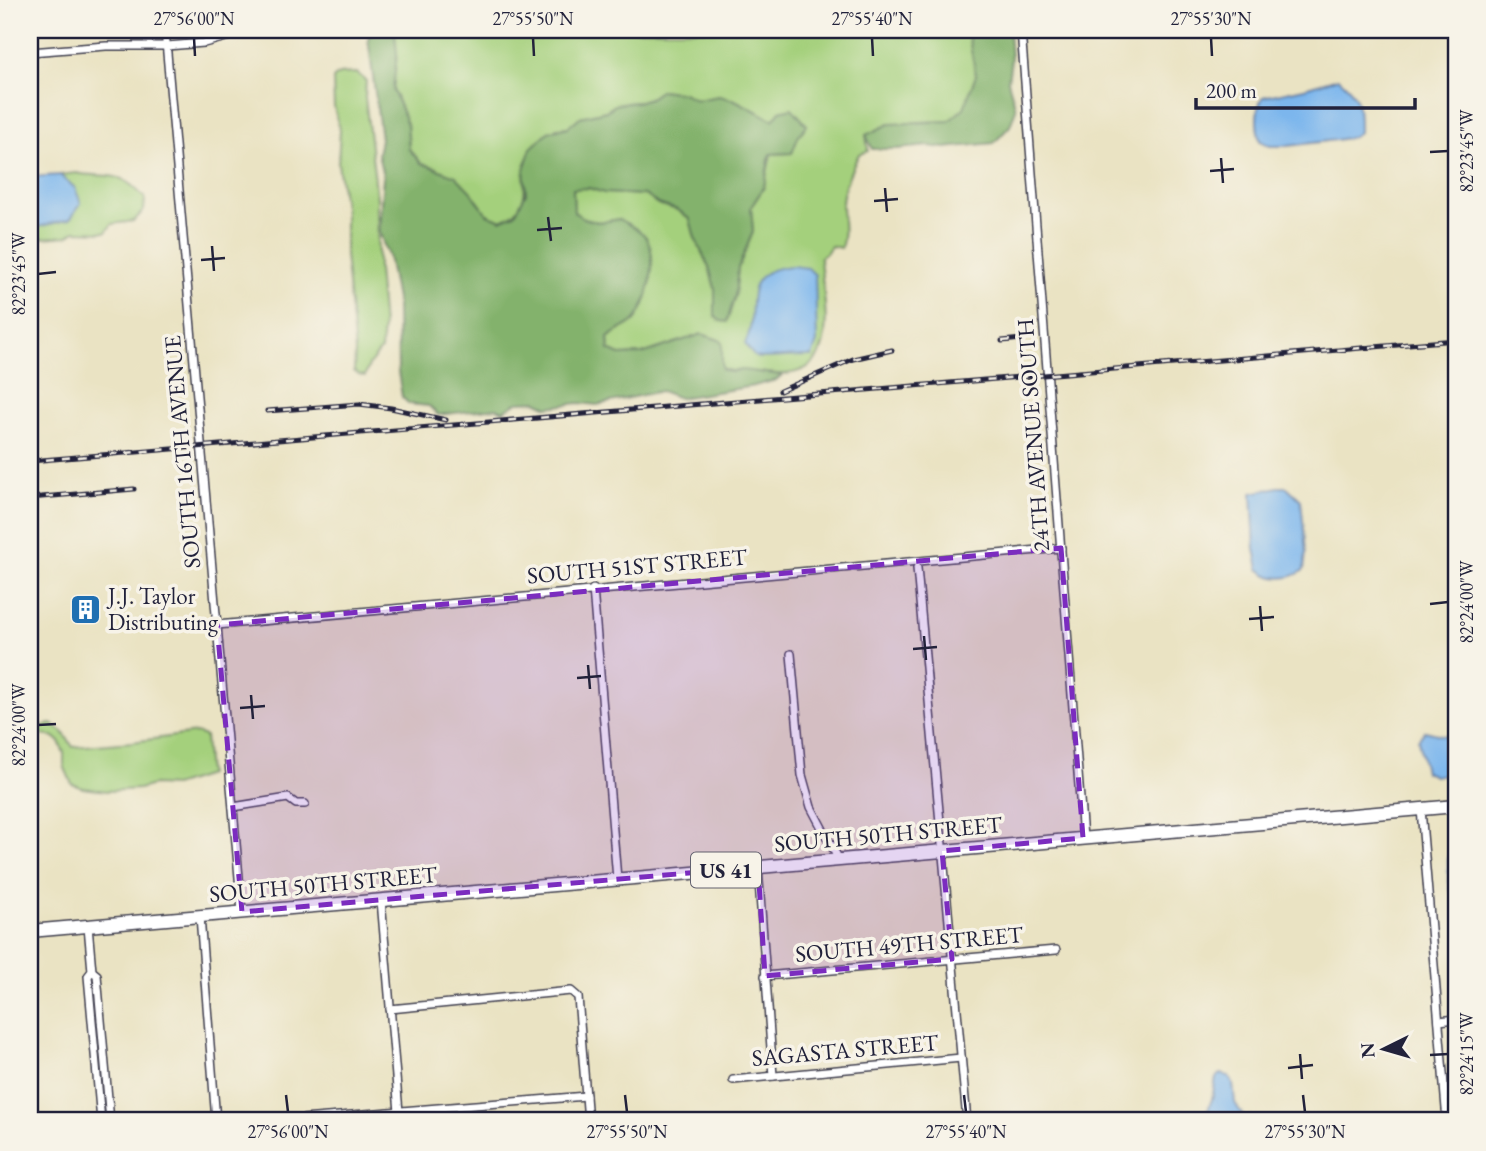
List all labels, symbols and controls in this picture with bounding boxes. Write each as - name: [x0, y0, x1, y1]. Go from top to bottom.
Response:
- text: 27°56'00"N: [154, 7, 235, 30]
- text: 27°55'50"N: [493, 7, 574, 30]
- text: 27°55'40"N: [832, 7, 913, 30]
- text: 27°55'30"N: [1171, 7, 1252, 30]
- scale bar: [1196, 66, 1414, 110]
- text: 200 m: [1206, 77, 1257, 104]
- text: 82°23'45"W: [1455, 109, 1478, 193]
- text: 82°23'45"W: [7, 232, 30, 316]
- street label: 24TH AVENUE SOUTH: [1010, 317, 1056, 553]
- street label: SOUTH 16TH AVENUE: [157, 334, 207, 570]
- street label: SOUTH 51ST STREET: [526, 541, 749, 591]
- text: 82°24'00"W: [1455, 560, 1478, 644]
- place label: J.J. Taylor Distributing: [106, 581, 219, 637]
- building icon: J.J. Taylor Distributing: [68, 592, 102, 626]
- text: 82°24'00"W: [7, 683, 30, 767]
- street label: SOUTH 50TH STREET: [773, 809, 1004, 859]
- road number: US 41: [691, 852, 761, 888]
- street label: SOUTH 50TH STREET: [208, 859, 439, 909]
- street label: SOUTH 49TH STREET: [794, 919, 1025, 969]
- text: 82°24'15"W: [1455, 1012, 1478, 1096]
- north arrow: [1350, 1014, 1420, 1084]
- street label: SAGASTA STREET: [750, 1027, 940, 1073]
- text: N: [1354, 1041, 1381, 1059]
- text: 27°56'00"N: [248, 1120, 329, 1143]
- text: 27°55'50"N: [587, 1120, 668, 1143]
- text: 27°55'40"N: [926, 1120, 1007, 1143]
- text: 27°55'30"N: [1265, 1120, 1346, 1143]

